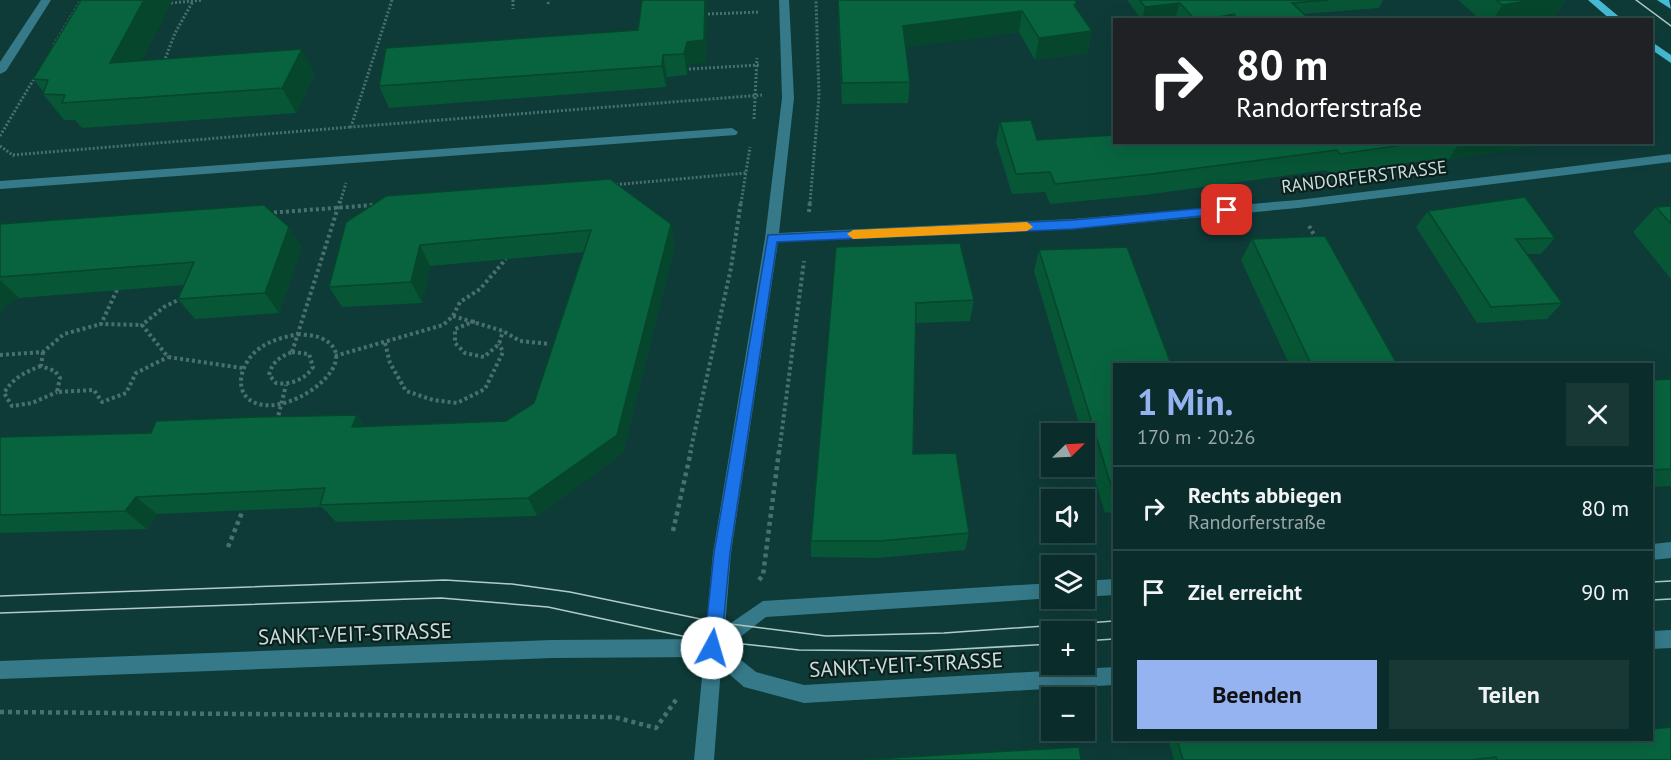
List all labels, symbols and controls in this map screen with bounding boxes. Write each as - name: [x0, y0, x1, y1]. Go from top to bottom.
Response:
- text: 80 m: [1236, 37, 1328, 92]
- icon: right: [1137, 42, 1215, 120]
- text: Randorferstraße: [1236, 90, 1422, 124]
- street label: RANDORFERSTRASSE: [1280, 155, 1448, 198]
- pin: [1201, 184, 1252, 235]
- icon: arrive: [1210, 193, 1243, 226]
- text: 1 Min.: [1137, 378, 1233, 425]
- button: close: [1566, 383, 1629, 446]
- north arrow: [1041, 423, 1095, 477]
- map controls: [1041, 423, 1095, 741]
- text: 170 m · 20:26: [1137, 424, 1255, 450]
- text: Rechts abbiegen: [1188, 481, 1342, 509]
- button: sound: [1041, 489, 1095, 543]
- icon: right: [1137, 492, 1170, 525]
- text: 80 m: [1581, 494, 1629, 522]
- text: Randorferstraße: [1188, 509, 1326, 535]
- button: layers: [1041, 555, 1095, 609]
- icon: arrive: [1137, 576, 1170, 609]
- text: Ziel erreicht: [1188, 578, 1302, 606]
- text: 90 m: [1581, 578, 1629, 606]
- position arrow: [680, 616, 744, 680]
- street label: SANKT-VEIT-STRASSE: [258, 617, 452, 650]
- button: +: [1041, 621, 1095, 675]
- street label: SANKT-VEIT-STRASSE: [808, 646, 1003, 683]
- button: Beenden: [1137, 660, 1377, 729]
- button: Teilen: [1389, 660, 1629, 729]
- button: −: [1041, 687, 1095, 741]

